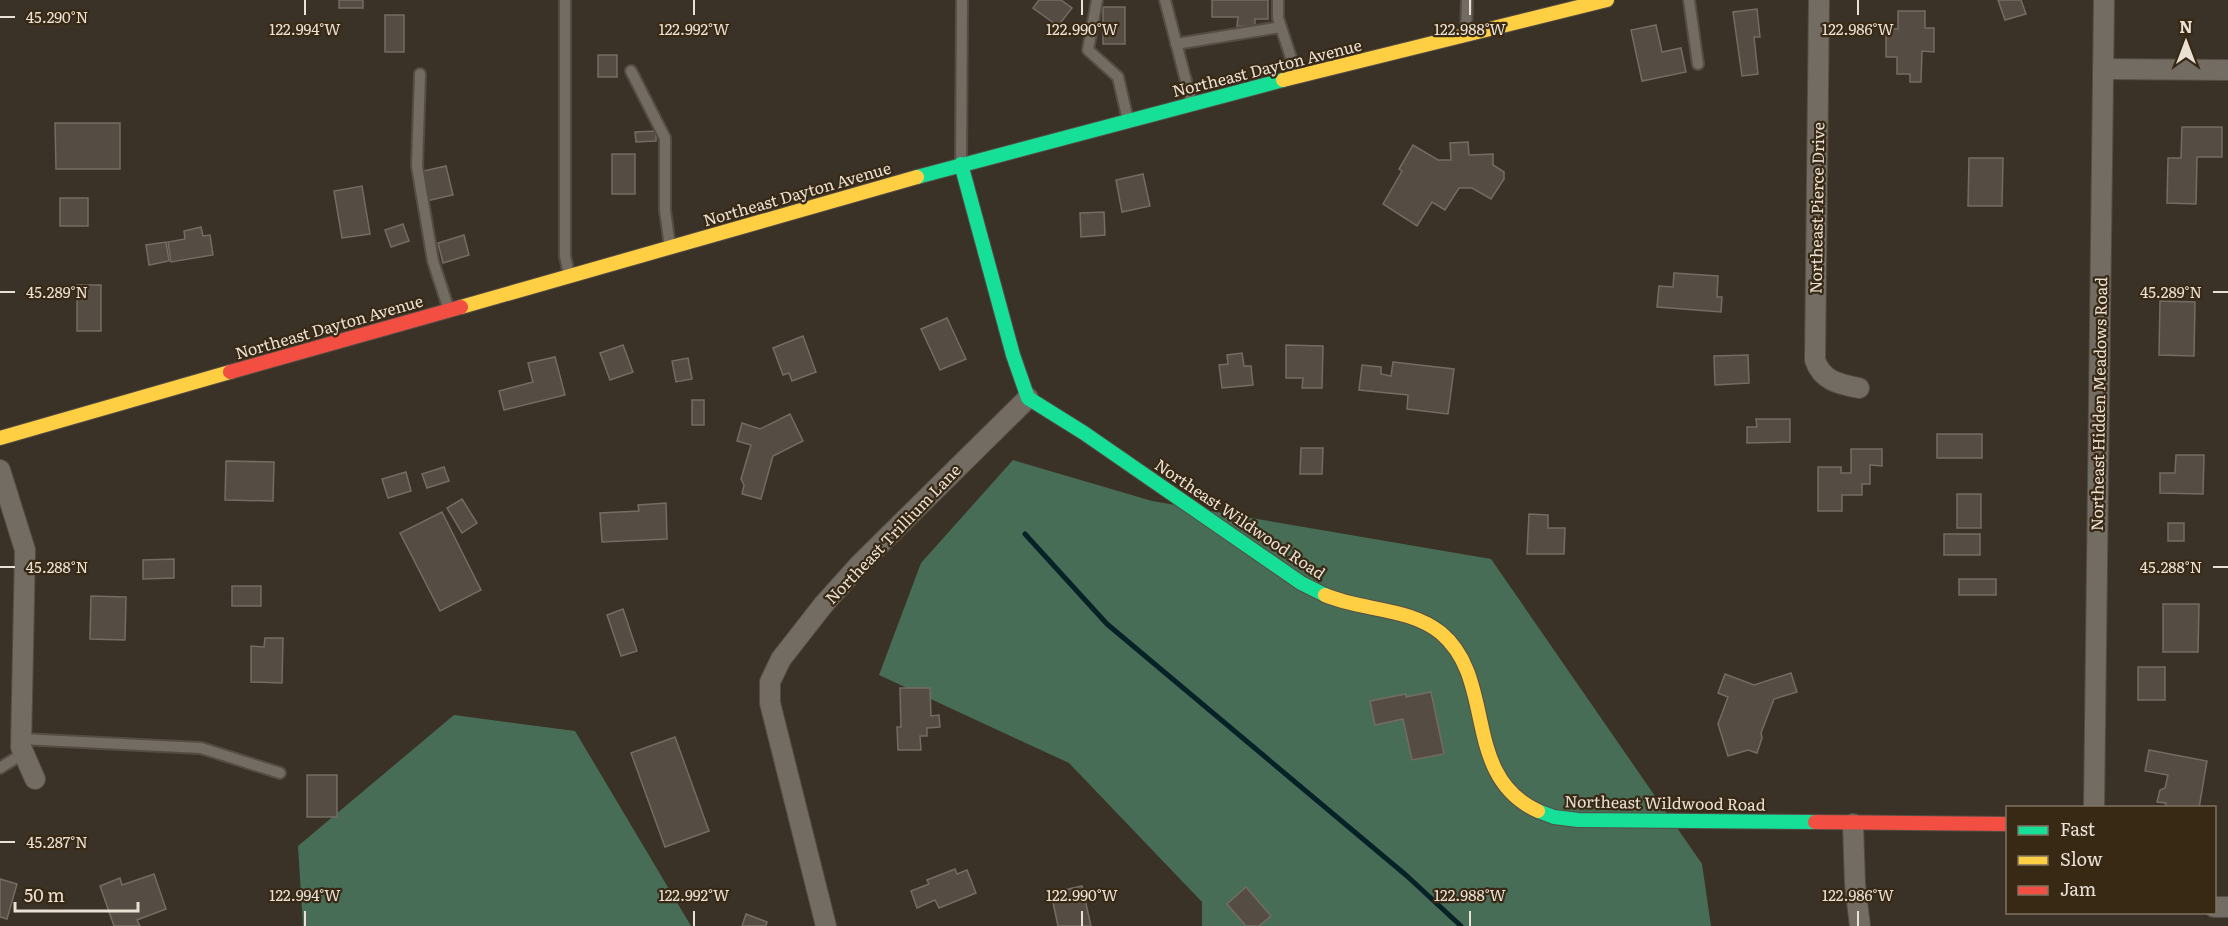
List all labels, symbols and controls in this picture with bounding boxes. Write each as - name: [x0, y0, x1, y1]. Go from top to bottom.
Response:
- text: 45.290°N: [26, 5, 88, 28]
- north arrow: [2156, 12, 2216, 72]
- text: N: [2179, 14, 2193, 38]
- text: 122.994°W: [269, 17, 341, 40]
- text: 122.992°W: [659, 17, 730, 40]
- text: 122.990°W: [1046, 17, 1119, 40]
- text: 122.988°W: [1434, 17, 1507, 40]
- text: 122.986°W: [1822, 17, 1895, 40]
- street label: Northeast Dayton Avenue: [1169, 32, 1364, 102]
- street label: Northeast Pierce Drive: [1803, 122, 1829, 294]
- street label: Northeast Dayton Avenue: [700, 155, 894, 231]
- street label: Northeast Hidden Meadows Road: [2084, 277, 2112, 531]
- text: 45.289°N: [26, 280, 88, 303]
- text: 45.289°N: [2140, 280, 2202, 303]
- street label: Northeast Dayton Avenue: [232, 288, 426, 364]
- street label: Northeast Wildwood Road: [1150, 452, 1331, 584]
- street label: Northeast Trillium Lane: [819, 458, 966, 609]
- text: 45.288°N: [26, 555, 88, 578]
- text: 45.288°N: [2140, 555, 2202, 578]
- street label: Northeast Wildwood Road: [1564, 788, 1766, 816]
- legend: [2006, 806, 2216, 914]
- text: Fast: [2060, 815, 2096, 842]
- text: 45.287°N: [26, 830, 88, 853]
- text: Slow: [2060, 845, 2103, 872]
- scale bar: [15, 875, 138, 913]
- text: Jam: [2060, 875, 2096, 902]
- text: 50 m: [24, 881, 65, 908]
- text: 122.994°W: [269, 883, 341, 906]
- text: 122.992°W: [659, 883, 730, 906]
- text: 122.990°W: [1046, 883, 1119, 906]
- text: 122.988°W: [1434, 883, 1507, 906]
- text: 122.986°W: [1822, 883, 1895, 906]

